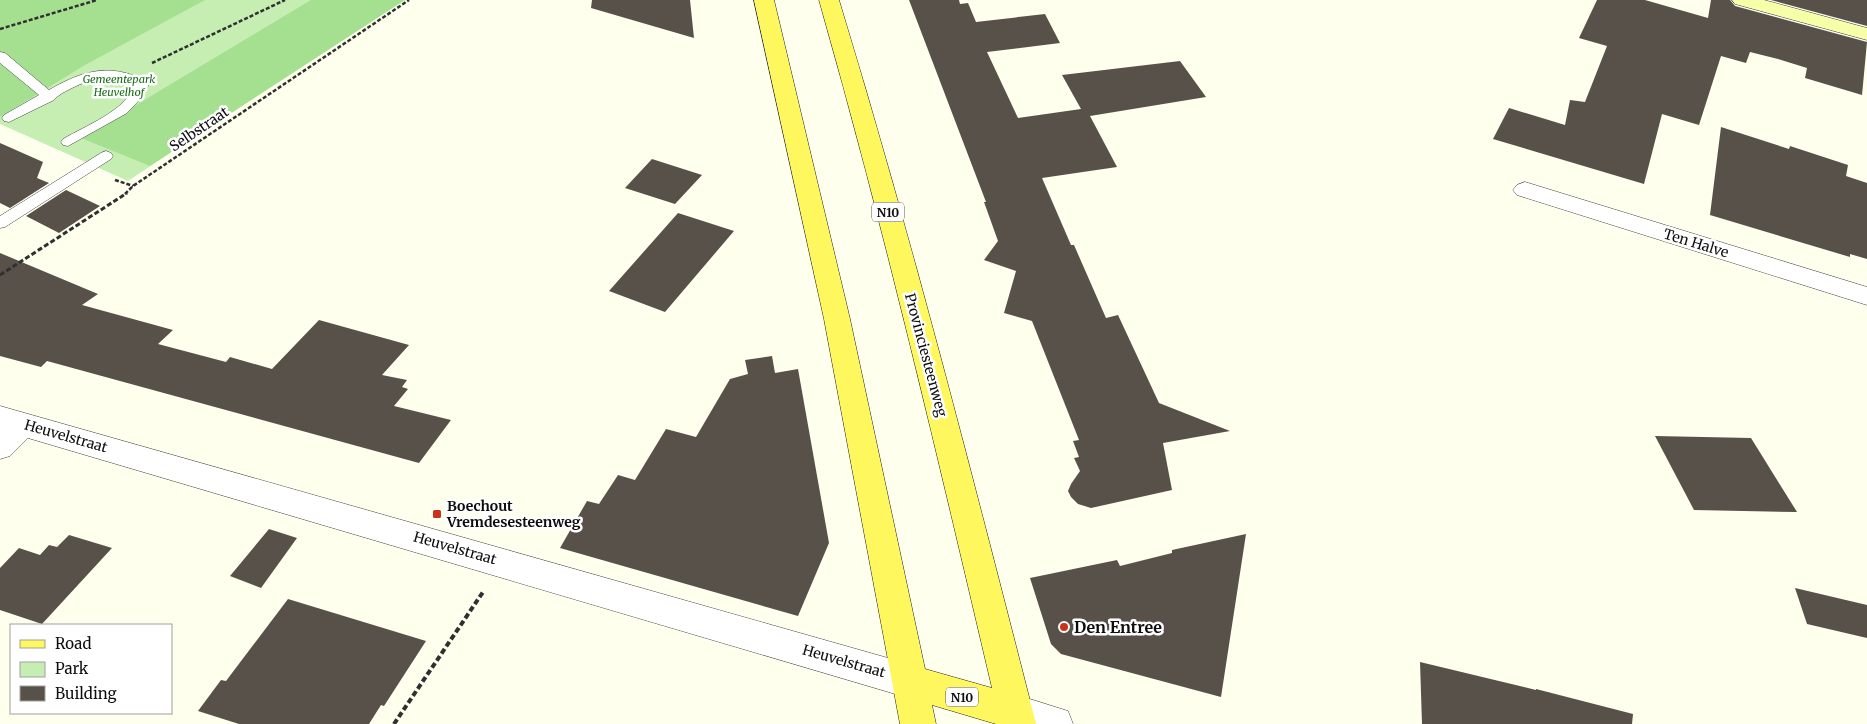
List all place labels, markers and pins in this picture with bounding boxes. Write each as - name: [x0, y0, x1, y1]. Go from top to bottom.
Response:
- place label: Boechout Vremdesesteenweg: [446, 497, 581, 531]
- marker: Boechout Vremdesesteenweg: [431, 508, 443, 520]
- place label: Den Entree: [1074, 617, 1162, 637]
- marker: Den Entree: [1058, 621, 1070, 633]

